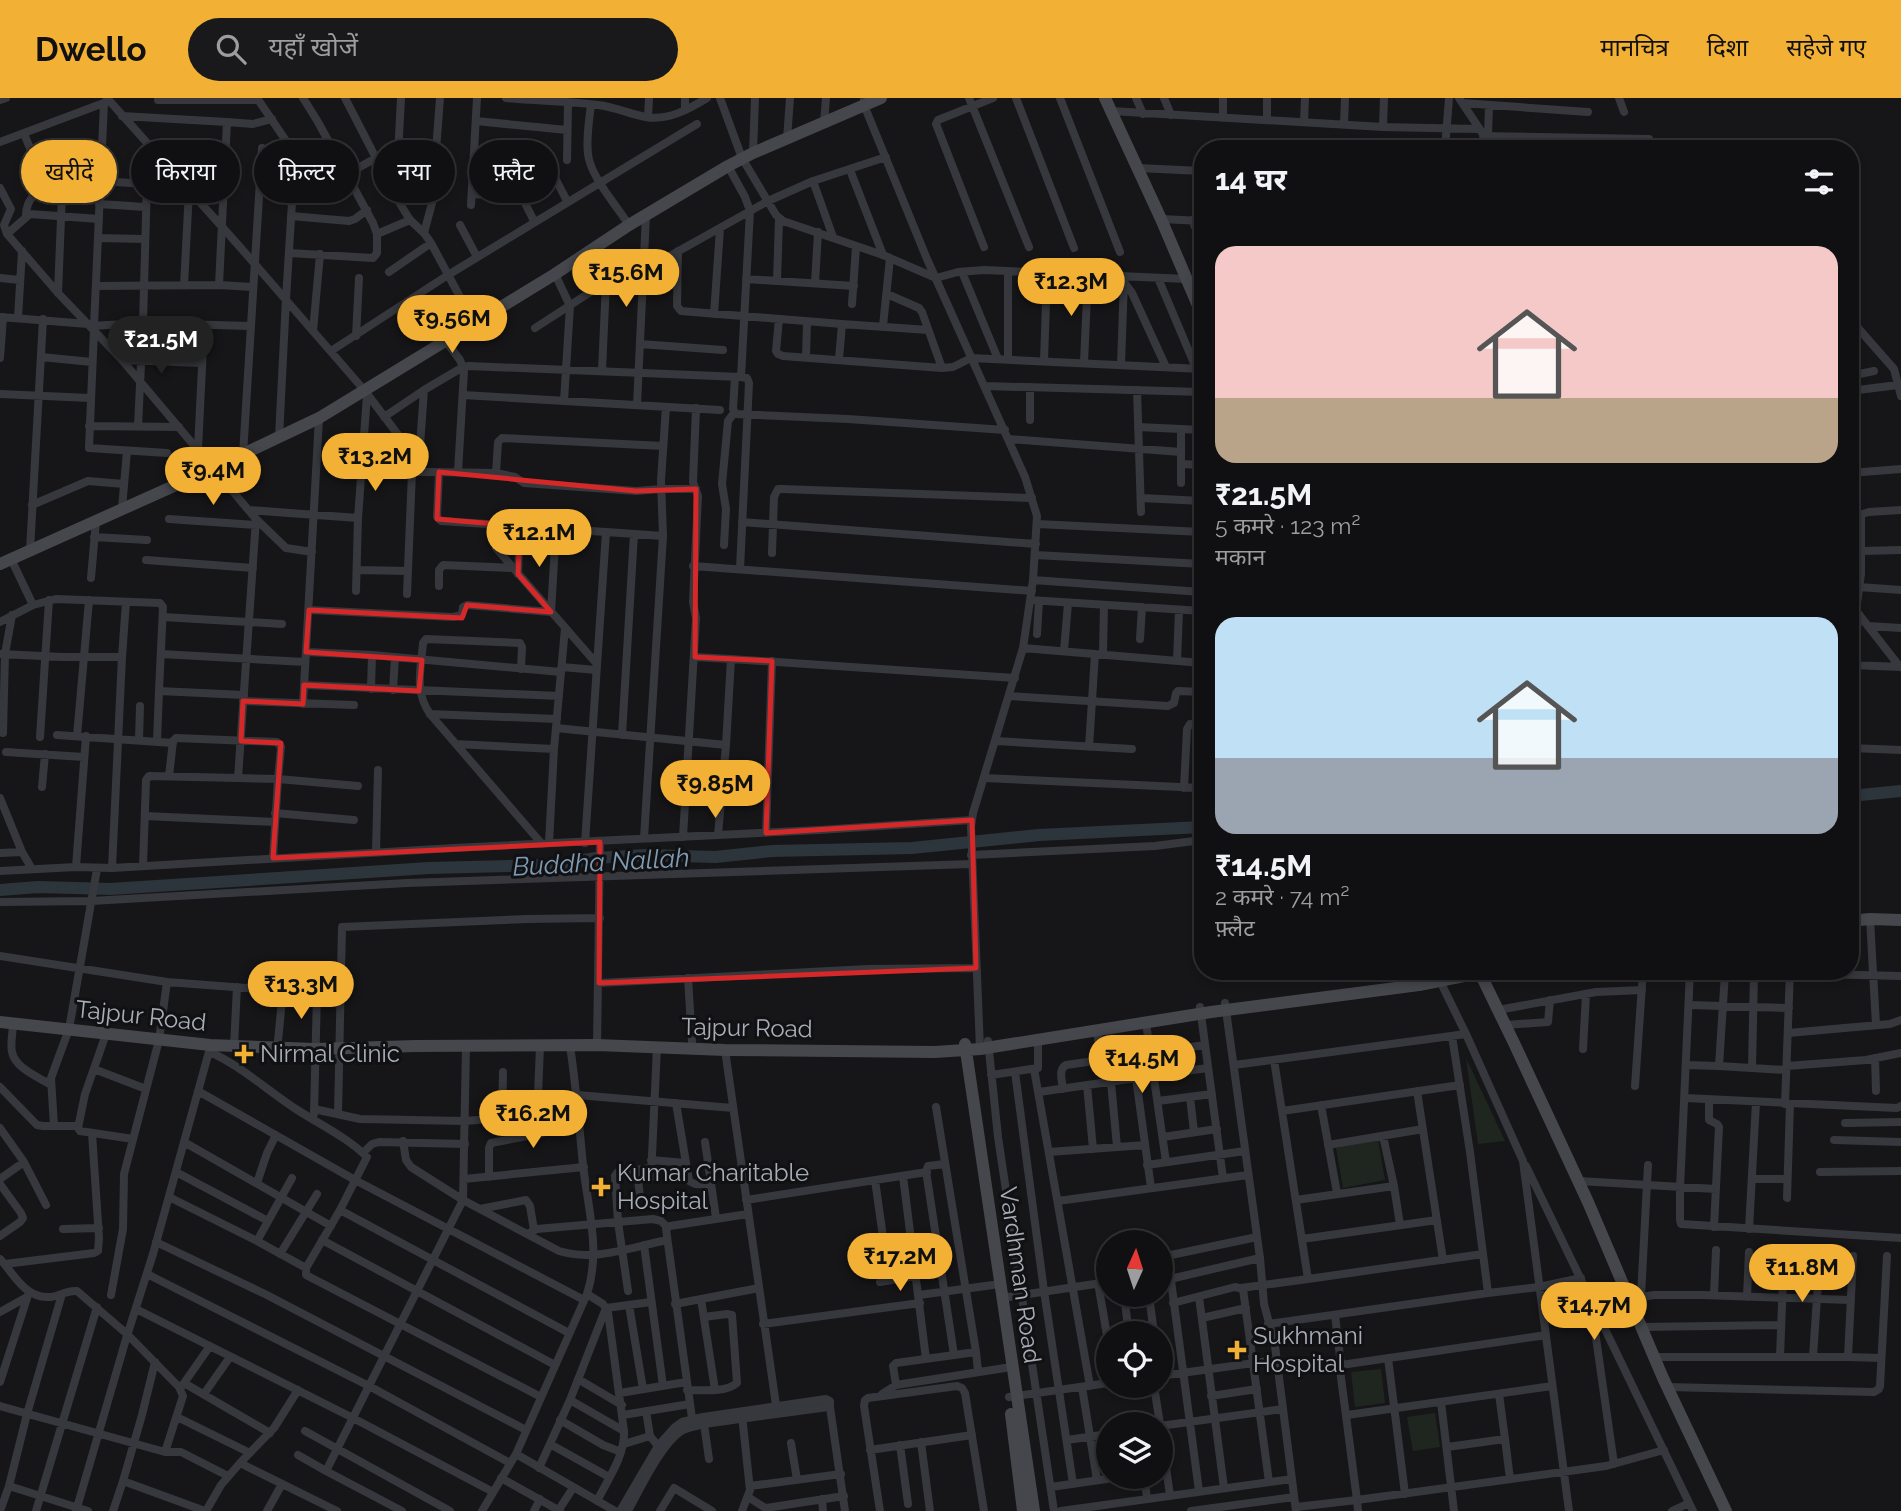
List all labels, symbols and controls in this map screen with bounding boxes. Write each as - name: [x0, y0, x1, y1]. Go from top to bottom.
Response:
- search box: [188, 18, 678, 81]
- text: Dwello: [35, 30, 146, 69]
- icon: search: [212, 30, 250, 68]
- text: यहाँ खोजें: [268, 32, 358, 62]
- text: मानचित्र: [1600, 33, 1669, 62]
- text: दिशा: [1707, 33, 1748, 62]
- text: सहेजे गए: [1786, 33, 1866, 62]
- chip: खरीदें: [21, 140, 117, 203]
- chip: किराया: [131, 140, 240, 203]
- chip: फ़िल्टर: [254, 140, 359, 203]
- chip: नया: [373, 140, 455, 203]
- chip: फ़्लैट: [469, 140, 558, 203]
- text: 14 घर: [1215, 162, 1287, 197]
- icon: filters: [1800, 163, 1838, 201]
- pin: ₹15.6M: [569, 250, 683, 309]
- text: ₹15.6M: [588, 258, 664, 285]
- pin: ₹12.3M: [1014, 258, 1128, 318]
- text: ₹12.3M: [1034, 267, 1108, 294]
- icon: home: [1464, 291, 1590, 417]
- pin: ₹9.56M: [395, 296, 509, 355]
- text: ₹9.56M: [413, 304, 491, 331]
- pin: ₹21.5M: [104, 316, 218, 376]
- text: ₹21.5M: [124, 325, 198, 352]
- pin: ₹13.2M: [318, 434, 432, 493]
- text: ₹13.2M: [338, 442, 412, 469]
- pin: ₹9.4M: [164, 448, 262, 507]
- text: ₹9.4M: [181, 456, 245, 483]
- text: ₹21.5M: [1215, 477, 1312, 512]
- pin: ₹12.1M: [482, 510, 596, 569]
- text: 5 कमरे · 123 m²: [1215, 512, 1360, 539]
- text: ₹12.1M: [502, 518, 576, 545]
- text: मकान: [1215, 543, 1265, 570]
- icon: home: [1464, 662, 1590, 788]
- pin: ₹9.85M: [658, 760, 772, 820]
- text: ₹9.85M: [676, 769, 754, 796]
- water label: Buddha Nallah: [512, 842, 690, 882]
- text: ₹14.5M: [1215, 848, 1312, 883]
- text: 2 कमरे · 74 m²: [1215, 883, 1349, 910]
- text: फ़्लैट: [1215, 914, 1255, 941]
- pin: ₹13.3M: [244, 962, 358, 1021]
- text: ₹13.3M: [264, 970, 338, 997]
- street label: Tajpur Road: [74, 994, 208, 1037]
- street label: Tajpur Road: [681, 1012, 813, 1043]
- pin: ₹14.5M: [1085, 1035, 1199, 1095]
- place label: Nirmal Clinic: [260, 1039, 400, 1068]
- marker: Nirmal Clinic: [234, 1044, 254, 1064]
- text: ₹14.5M: [1105, 1044, 1179, 1071]
- pin: ₹16.2M: [476, 1090, 590, 1150]
- text: ₹16.2M: [495, 1099, 571, 1126]
- place label: Kumar Charitable Hospital: [617, 1158, 809, 1215]
- marker: Kumar Charitable Hospital: [591, 1177, 611, 1197]
- street label: Vardhman Road: [994, 1185, 1047, 1365]
- north arrow: [1096, 1230, 1172, 1307]
- map controls: [1096, 1230, 1173, 1489]
- pin: ₹17.2M: [843, 1234, 957, 1293]
- text: ₹17.2M: [863, 1242, 937, 1269]
- pin: ₹11.8M: [1745, 1244, 1859, 1304]
- text: ₹11.8M: [1765, 1253, 1839, 1280]
- pin: ₹14.7M: [1537, 1282, 1651, 1342]
- text: ₹14.7M: [1557, 1291, 1631, 1318]
- button: locate: [1096, 1321, 1173, 1398]
- place label: Sukhmani Hospital: [1253, 1321, 1363, 1378]
- marker: Sukhmani Hospital: [1227, 1340, 1247, 1360]
- button: layers: [1096, 1412, 1173, 1489]

